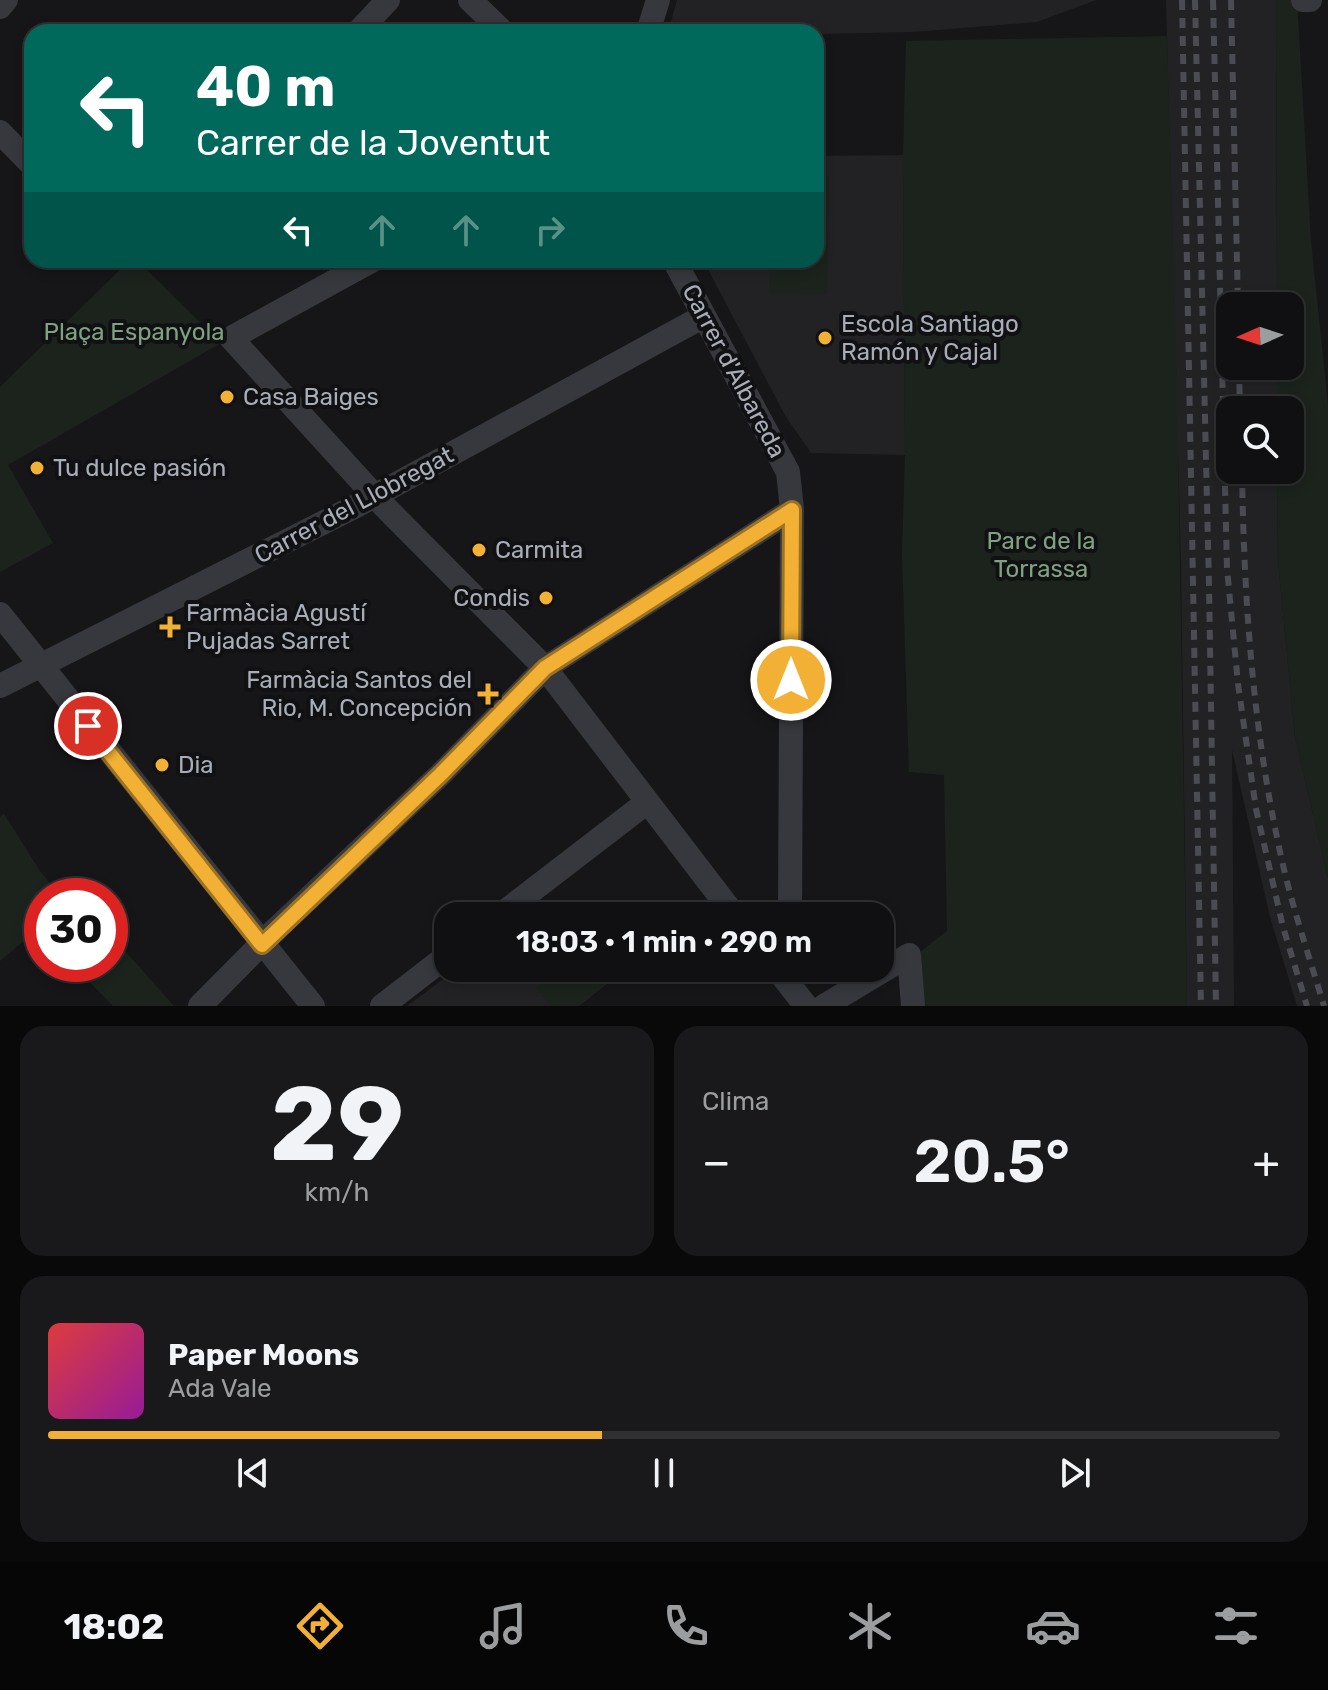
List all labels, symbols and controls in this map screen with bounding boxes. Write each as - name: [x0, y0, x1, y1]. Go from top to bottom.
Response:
- text: 40 m: [196, 54, 336, 120]
- icon: left: [64, 56, 168, 160]
- text: Carrer de la Joventut: [196, 121, 550, 164]
- icon: left: [276, 208, 320, 252]
- icon: ahead: [360, 208, 404, 252]
- icon: ahead: [444, 208, 488, 252]
- icon: right: [528, 208, 572, 252]
- street label: Carrer d'Albareda: [676, 280, 792, 462]
- north arrow: [1216, 292, 1304, 380]
- map controls: [1216, 292, 1304, 484]
- place label: Escola Santiago Ramón y Cajal: [841, 310, 1019, 366]
- park label: Plaça Espanyola: [43, 318, 225, 346]
- marker: Escola Santiago Ramón y Cajal: [816, 329, 834, 347]
- place label: Casa Baiges: [243, 383, 379, 411]
- marker: Casa Baiges: [218, 388, 236, 406]
- button: search: [1216, 396, 1304, 484]
- street label: Carrer del Llobregat: [250, 441, 458, 569]
- place label: Tu dulce pasión: [53, 454, 226, 482]
- marker: Tu dulce pasión: [28, 459, 46, 477]
- park label: Parc de la Torrassa: [986, 527, 1096, 583]
- place label: Carmita: [495, 536, 583, 564]
- marker: Carmita: [470, 541, 488, 559]
- place label: Condis: [453, 584, 530, 612]
- marker: Condis: [537, 589, 555, 607]
- place label: Farmàcia Agustí Pujadas Sarret: [186, 599, 367, 655]
- marker: Farmàcia Agustí Pujadas Sarret: [161, 618, 179, 636]
- position arrow: [749, 638, 833, 722]
- place label: Farmàcia Santos del Rio, M. Concepción: [246, 666, 472, 722]
- marker: Farmàcia Santos del Rio, M. Concepción: [479, 685, 497, 703]
- pin: [54, 692, 122, 760]
- icon: arrive: [66, 704, 110, 748]
- place label: Dia: [178, 751, 214, 779]
- marker: Dia: [153, 756, 171, 774]
- speed limit sign: 30: [24, 878, 128, 982]
- text: 18:03 · 1 min · 290 m: [516, 924, 812, 960]
- text: 29: [270, 1063, 404, 1186]
- text: Clima: [702, 1086, 769, 1117]
- text: 20.5°: [913, 1126, 1070, 1197]
- text: −: [702, 1136, 731, 1188]
- text: +: [1253, 1136, 1280, 1188]
- text: km/h: [305, 1177, 369, 1208]
- text: Paper Moons: [168, 1337, 359, 1373]
- text: Ada Vale: [168, 1373, 272, 1404]
- icon: previous: [231, 1451, 275, 1495]
- icon: pause: [642, 1451, 686, 1495]
- icon: next: [1053, 1451, 1097, 1495]
- icon: directions: [292, 1598, 348, 1654]
- icon: music: [475, 1598, 531, 1654]
- icon: phone: [658, 1598, 714, 1654]
- icon: climate: [842, 1598, 898, 1654]
- icon: car: [1025, 1598, 1081, 1654]
- icon: filters: [1208, 1598, 1264, 1654]
- text: 18:02: [64, 1605, 164, 1648]

